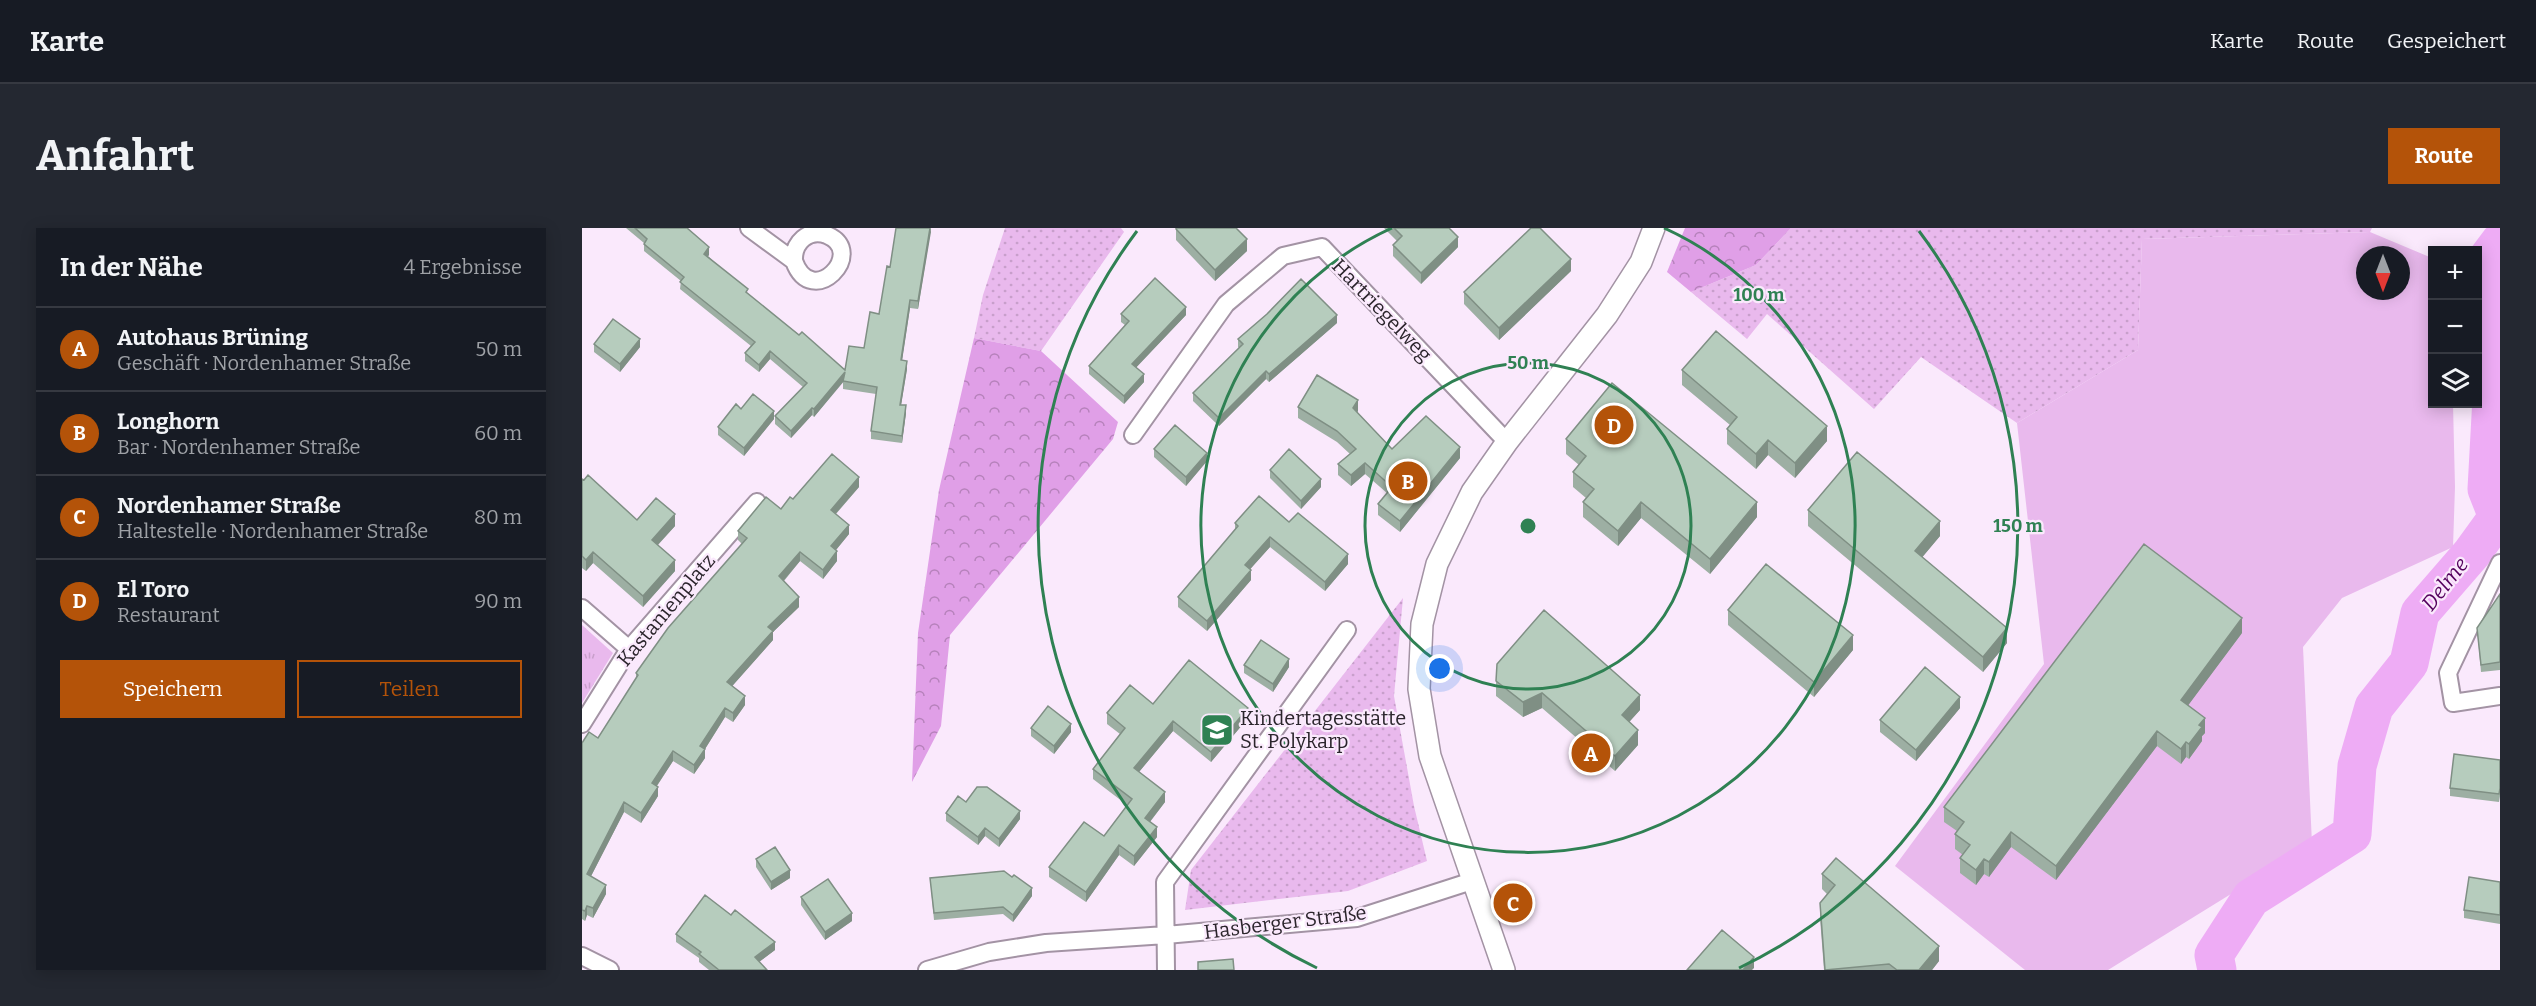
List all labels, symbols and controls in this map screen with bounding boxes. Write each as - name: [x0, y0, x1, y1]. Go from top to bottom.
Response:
- text: Karte: [30, 25, 104, 58]
- text: Karte: [2210, 28, 2264, 54]
- text: Route: [2297, 28, 2354, 54]
- text: Gespeichert: [2387, 28, 2506, 54]
- button: Route: [2388, 128, 2500, 184]
- text: Anfahrt: [36, 131, 194, 181]
- north arrow: [2356, 246, 2410, 300]
- map controls: [2428, 246, 2482, 408]
- button: +: [2428, 246, 2482, 300]
- text: In der Nähe: [60, 252, 203, 283]
- street label: Hartriegelweg: [1327, 254, 1437, 366]
- text: 4 Ergebnisse: [404, 255, 522, 279]
- text: 100 m: [1733, 284, 1785, 306]
- button: −: [2428, 300, 2482, 354]
- text: Autohaus Brüning: [117, 324, 308, 351]
- text: A: [72, 337, 87, 361]
- text: 50 m: [475, 337, 522, 361]
- text: Geschäft · Nordenhamer Straße: [117, 351, 411, 375]
- text: 50 m: [1507, 352, 1549, 374]
- button: layers: [2428, 354, 2482, 408]
- pin: D: [1594, 402, 1634, 448]
- text: Longhorn: [117, 408, 219, 435]
- text: B: [73, 421, 86, 445]
- text: 60 m: [474, 421, 522, 445]
- text: Bar · Nordenhamer Straße: [117, 435, 360, 459]
- pin: B: [1388, 458, 1428, 504]
- text: Nordenhamer Straße: [117, 492, 341, 519]
- text: C: [73, 505, 86, 529]
- text: 80 m: [474, 505, 522, 529]
- text: 150 m: [1993, 515, 2043, 537]
- centre of rings: [1518, 516, 1538, 536]
- text: Haltestelle · Nordenhamer Straße: [117, 519, 428, 543]
- street label: Kastanienplatz: [612, 549, 720, 671]
- water label: Delme: [2416, 552, 2474, 616]
- text: El Toro: [117, 576, 189, 603]
- text: D: [72, 589, 87, 613]
- text: 90 m: [474, 589, 522, 613]
- text: Restaurant: [117, 603, 220, 627]
- your location: [1425, 654, 1454, 683]
- button: Speichern: [60, 660, 285, 718]
- button: Teilen: [297, 660, 522, 718]
- place label: Kindertagesstätte St. Polykarp: [1240, 706, 1406, 753]
- school or university icon: Kindertagesstätte St. Polykarp: [1199, 712, 1235, 748]
- pin: A: [1572, 730, 1610, 776]
- pin: C: [1494, 880, 1532, 926]
- street label: Hasberger Straße: [1202, 900, 1368, 944]

